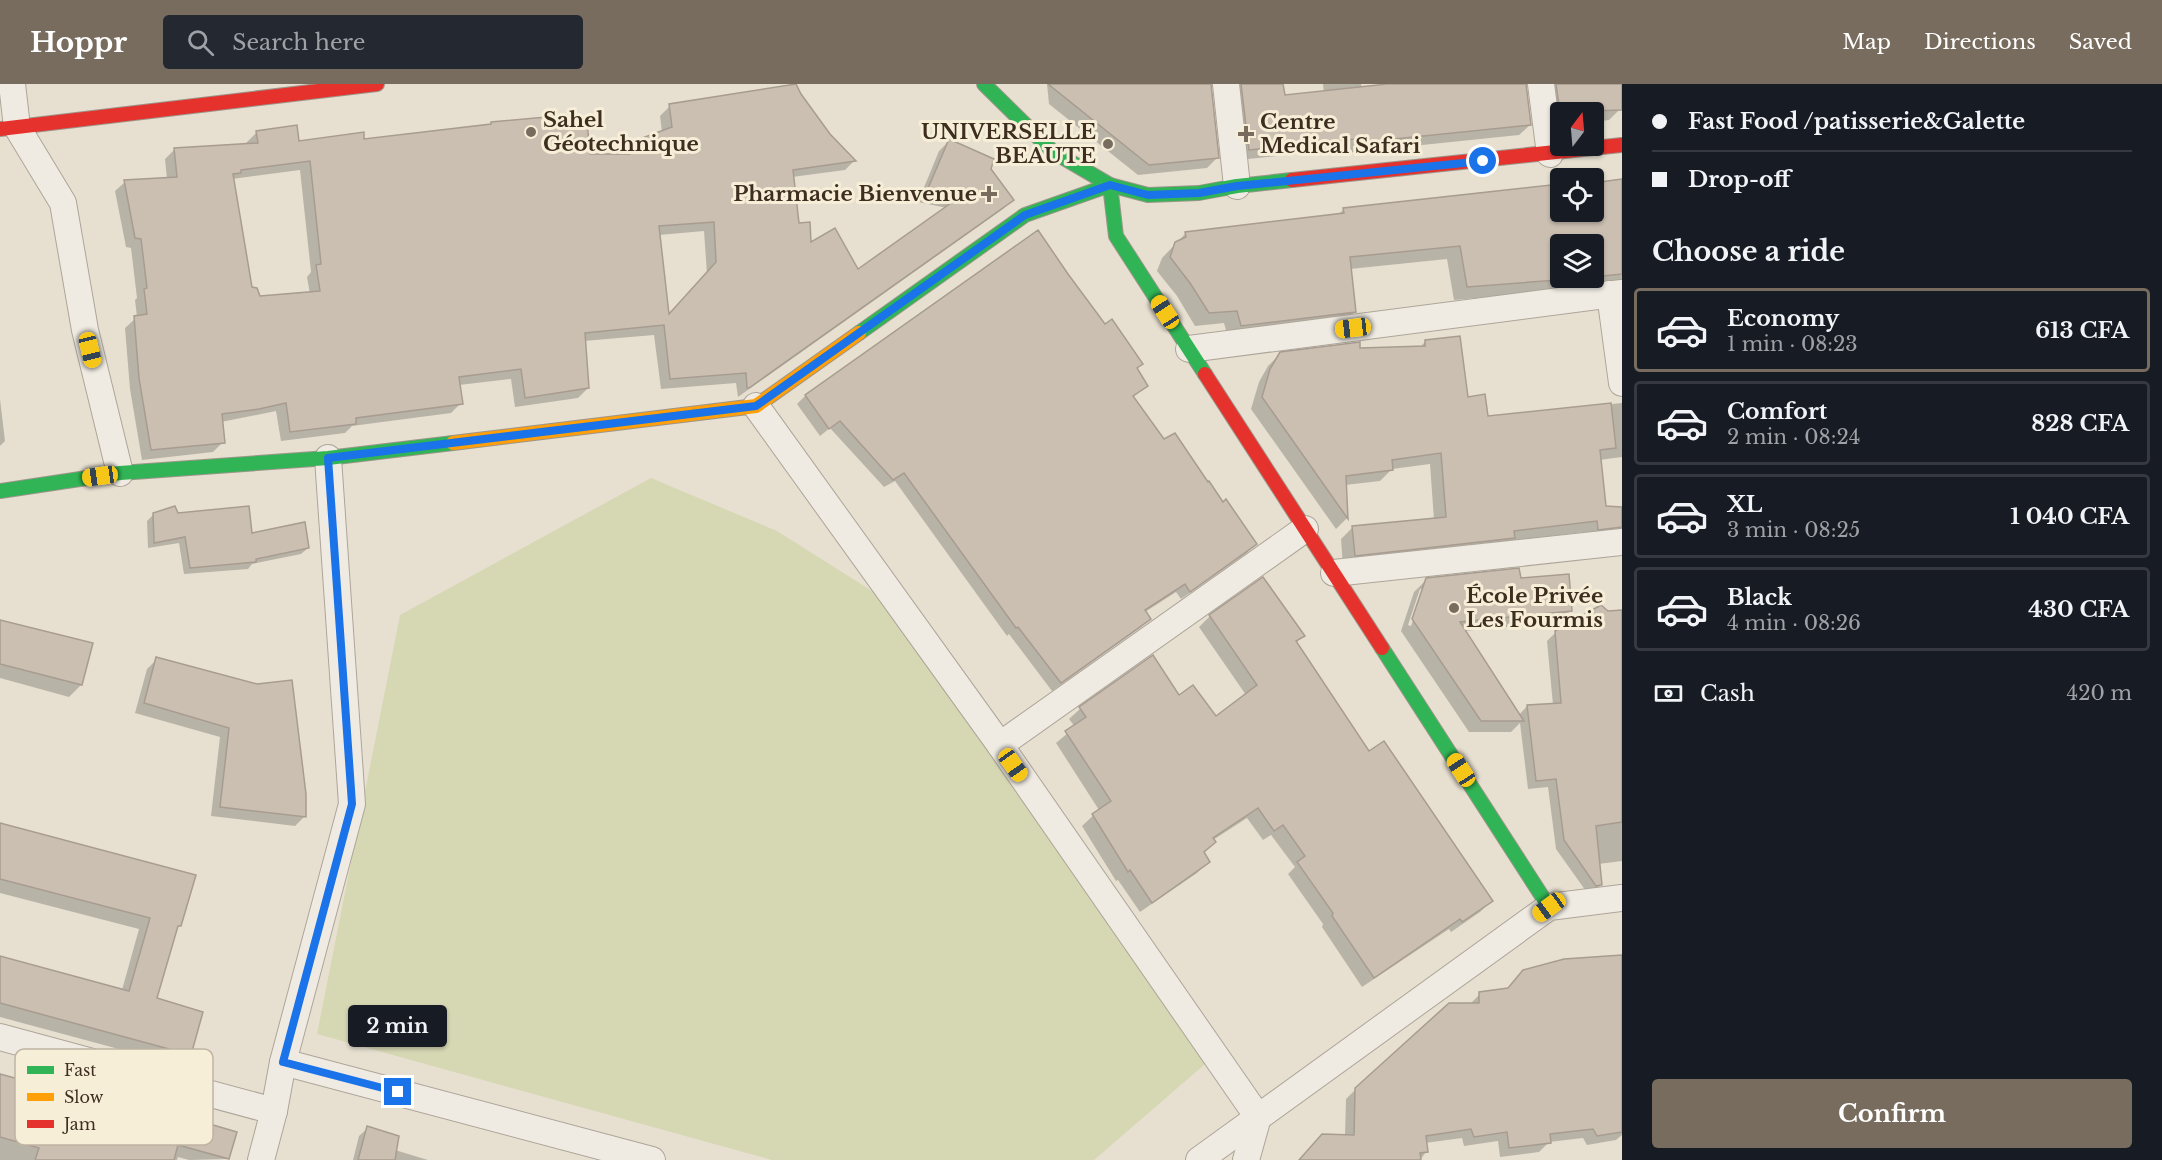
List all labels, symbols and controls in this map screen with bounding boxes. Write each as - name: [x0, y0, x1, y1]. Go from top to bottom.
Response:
- search box: [163, 15, 583, 69]
- text: Hoppr: [30, 25, 127, 60]
- icon: search: [184, 26, 217, 59]
- text: Search here: [232, 29, 365, 56]
- text: Map: [1842, 29, 1891, 55]
- text: Directions: [1924, 29, 2036, 55]
- text: Saved: [2069, 29, 2132, 55]
- north arrow: [1550, 102, 1604, 156]
- map controls: [1550, 102, 1604, 288]
- place label: Sahel Géotechnique: [543, 107, 699, 157]
- text: Fast Food /patisserie&Galette: [1688, 108, 2025, 135]
- place label: Centre Medical Safari: [1260, 109, 1421, 159]
- place label: UNIVERSELLE BEAUTE: [921, 119, 1096, 169]
- marker: Sahel Géotechnique: [524, 125, 538, 139]
- marker: Centre Medical Safari: [1237, 125, 1255, 143]
- marker: UNIVERSELLE BEAUTE: [1101, 137, 1115, 151]
- route start: [1469, 147, 1496, 174]
- text: Drop-off: [1688, 166, 1790, 193]
- button: locate: [1550, 168, 1604, 222]
- place label: Pharmacie Bienvenue: [733, 181, 977, 207]
- marker: Pharmacie Bienvenue: [982, 187, 996, 201]
- button: layers: [1550, 234, 1604, 288]
- text: Choose a ride: [1652, 235, 1845, 268]
- car: [1148, 292, 1182, 332]
- icon: car: [1655, 303, 1709, 357]
- text: Economy: [1727, 305, 1839, 332]
- car: [1334, 317, 1372, 339]
- text: 613 CFA: [2035, 317, 2129, 344]
- car: [77, 330, 103, 370]
- text: 1 min · 08:23: [1727, 332, 1858, 356]
- icon: car: [1655, 396, 1709, 450]
- text: Comfort: [1727, 398, 1827, 425]
- text: 828 CFA: [2031, 410, 2129, 437]
- text: 2 min · 08:24: [1727, 425, 1860, 449]
- car: [81, 465, 119, 487]
- icon: car: [1655, 489, 1709, 543]
- text: XL: [1727, 491, 1762, 518]
- text: 1 040 CFA: [2010, 503, 2129, 530]
- text: 3 min · 08:25: [1727, 518, 1860, 542]
- icon: car: [1655, 582, 1709, 636]
- place label: École Privée Les Fourmis: [1466, 583, 1603, 633]
- text: Black: [1727, 584, 1792, 611]
- text: 430 CFA: [2028, 596, 2129, 623]
- marker: École Privée Les Fourmis: [1447, 601, 1461, 615]
- text: 4 min · 08:26: [1727, 611, 1861, 635]
- icon: cash: [1652, 677, 1685, 710]
- text: Cash: [1700, 680, 1755, 707]
- text: 420 m: [2067, 681, 2132, 705]
- car: [995, 745, 1031, 785]
- car: [1444, 750, 1478, 790]
- car: [1529, 889, 1569, 925]
- callout: 2 min: [348, 1005, 448, 1047]
- text: 2 min: [366, 1014, 429, 1038]
- legend: [15, 1049, 213, 1145]
- text: Fast: [64, 1060, 96, 1080]
- route end: [384, 1078, 411, 1105]
- button: Confirm: [1652, 1079, 2132, 1148]
- text: Slow: [64, 1087, 104, 1107]
- text: Jam: [62, 1114, 96, 1134]

